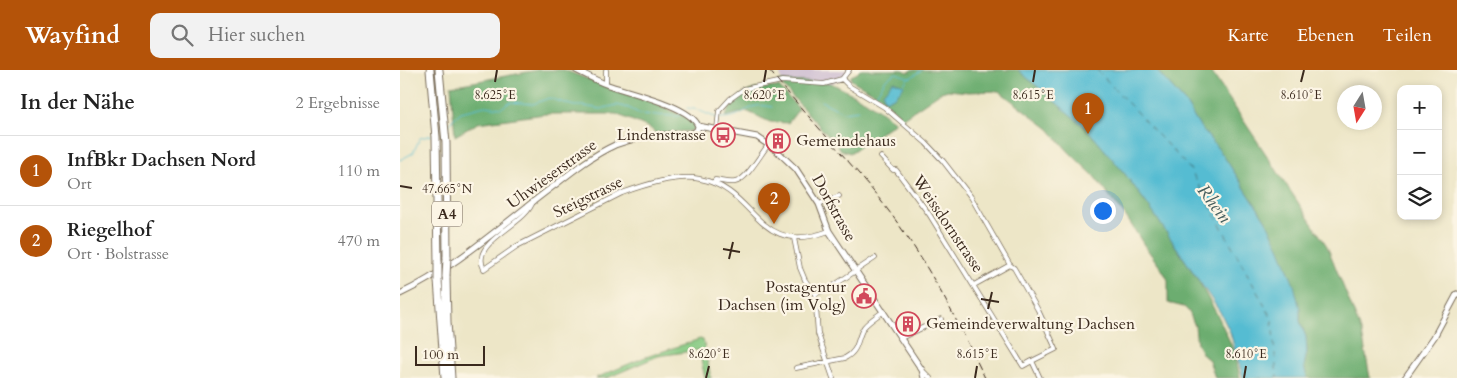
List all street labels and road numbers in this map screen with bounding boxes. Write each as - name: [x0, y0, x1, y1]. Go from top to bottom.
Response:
- street label: Uhwieserstrasse: [503, 134, 601, 214]
- street label: Weissdornstrasse: [907, 170, 989, 277]
- street label: Steigstrasse: [550, 171, 626, 223]
- street label: Dorfstrasse: [807, 171, 861, 245]
- road number: A4: [432, 202, 462, 226]

